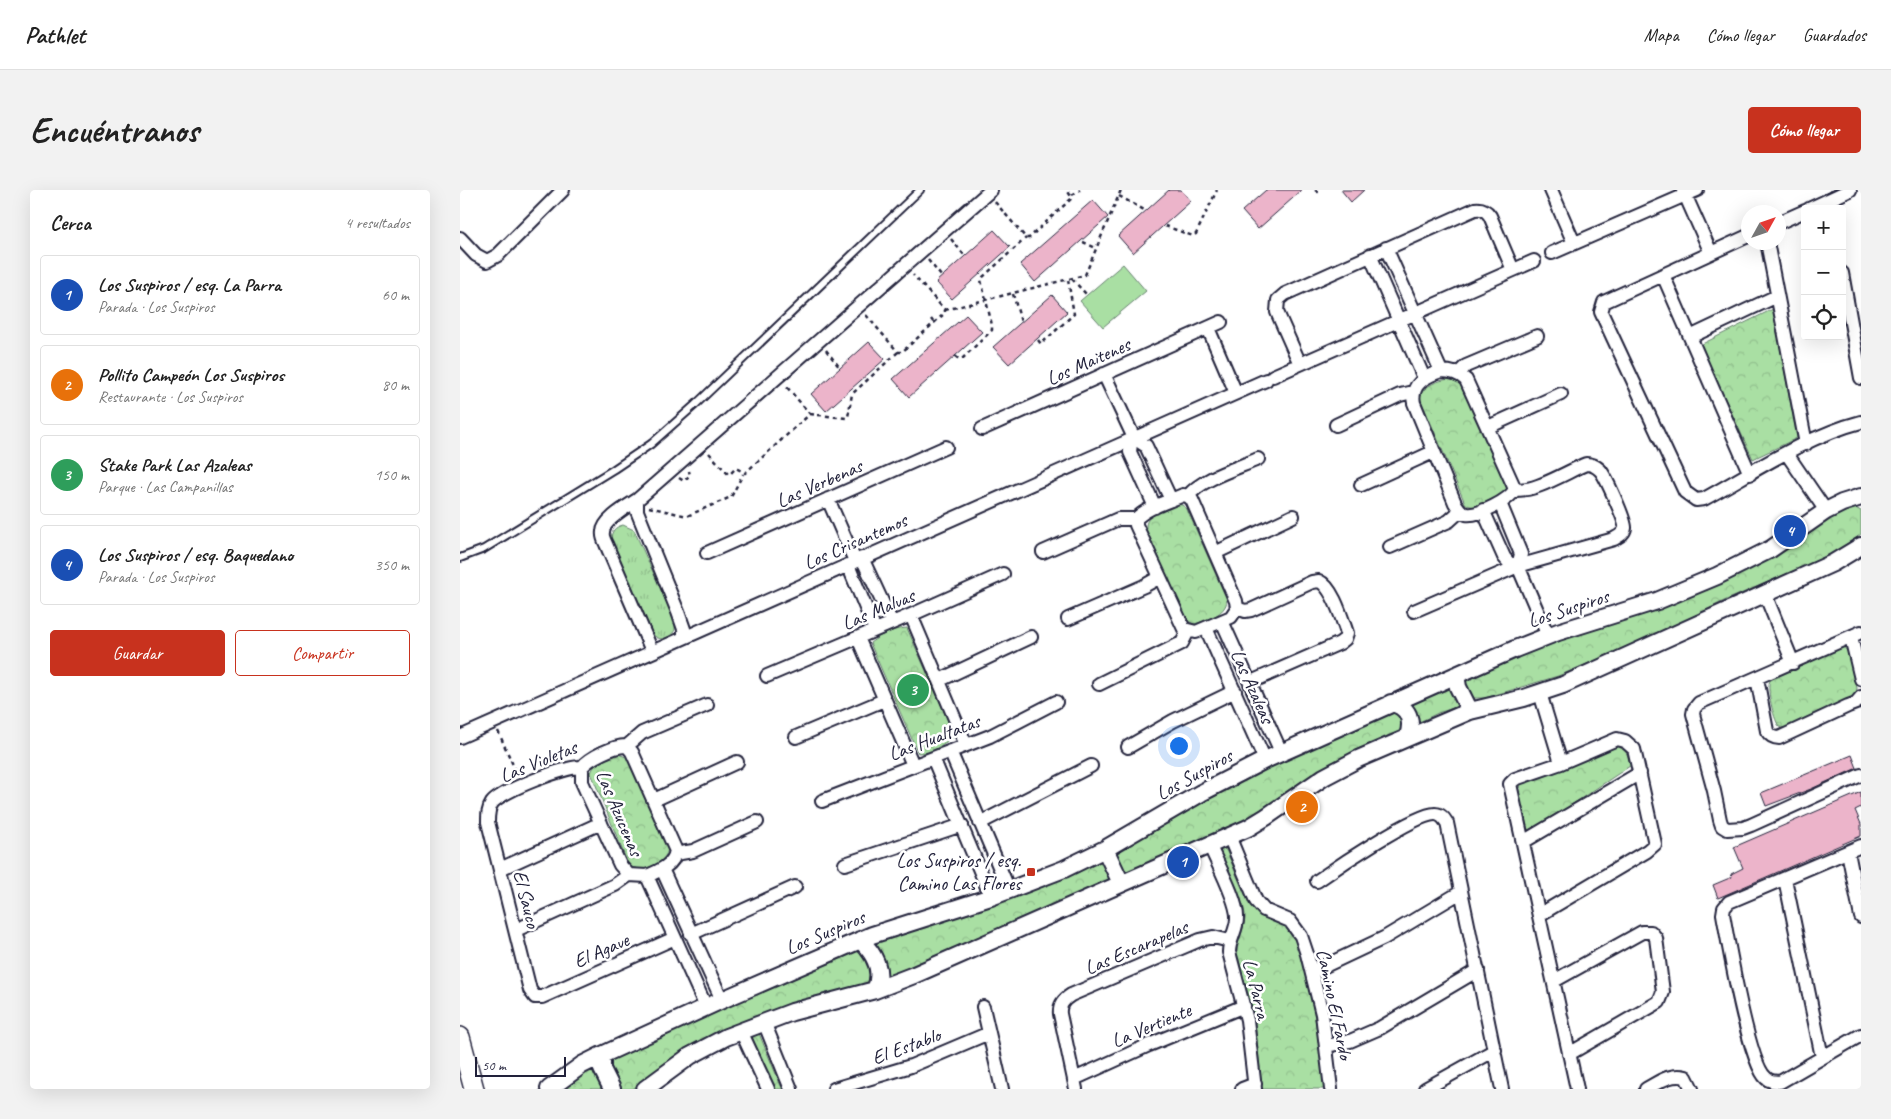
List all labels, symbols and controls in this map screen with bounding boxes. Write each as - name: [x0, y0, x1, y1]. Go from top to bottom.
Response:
- text: Pathlet: [25, 20, 85, 50]
- text: Mapa: [1644, 24, 1679, 46]
- text: Cómo llegar: [1707, 24, 1775, 46]
- text: Guardados: [1803, 24, 1866, 46]
- button: Cómo llegar: [1748, 107, 1861, 153]
- text: Encuéntranos: [30, 108, 199, 153]
- north arrow: [1741, 205, 1786, 250]
- map controls: [1801, 205, 1846, 340]
- button: +: [1801, 205, 1846, 250]
- text: Cerca: [50, 210, 91, 236]
- text: 4 resultados: [345, 213, 410, 233]
- button: −: [1801, 250, 1846, 295]
- text: Los Suspiros / esq. La Parra: [98, 273, 281, 297]
- text: 1: [63, 285, 71, 305]
- text: 60 m: [382, 285, 409, 305]
- button: locate: [1801, 295, 1846, 340]
- text: Parada · Los Suspiros: [98, 297, 214, 317]
- street label: Los Maitenes: [1043, 331, 1136, 391]
- text: Pollito Campeón Los Suspiros: [98, 363, 284, 387]
- text: 2: [63, 375, 71, 395]
- text: 80 m: [382, 375, 409, 395]
- text: Restaurante · Los Suspiros: [98, 387, 243, 407]
- text: Stake Park Las Azaleas: [98, 453, 251, 477]
- street label: Las Verbenas: [772, 453, 868, 514]
- text: 3: [63, 465, 71, 485]
- text: 150 m: [375, 465, 409, 485]
- text: Parque · Las Campanillas: [98, 477, 233, 497]
- street label: Los Crisantemos: [800, 507, 913, 575]
- pin: 4: [1774, 512, 1806, 550]
- text: Los Suspiros / esq. Baquedano: [98, 543, 293, 567]
- text: 4: [63, 555, 71, 575]
- text: 350 m: [375, 555, 409, 575]
- text: Parada · Los Suspiros: [98, 567, 214, 587]
- street label: Las Malvas: [838, 582, 920, 636]
- street label: Los Suspiros: [1525, 583, 1614, 633]
- button: Guardar: [50, 630, 225, 676]
- button: Compartir: [235, 630, 410, 676]
- street label: Las Azaleas: [1225, 645, 1281, 729]
- pin: 3: [897, 671, 929, 709]
- street label: Las Hualtatas: [885, 708, 986, 766]
- your location: [1166, 733, 1192, 759]
- street label: Las Violetas: [496, 734, 582, 788]
- street label: Los Suspiros: [1152, 742, 1239, 806]
- street label: Las Azucenas: [590, 766, 650, 862]
- pin: 2: [1286, 788, 1318, 826]
- pin: 1: [1167, 843, 1199, 881]
- place label: Los Suspiros / esq. Camino Las Flores: [896, 848, 1023, 896]
- marker: Los Suspiros / esq. Camino Las Flores: [1025, 866, 1037, 878]
- street label: El Sauco: [507, 868, 546, 931]
- street label: Los Suspiros: [782, 904, 871, 960]
- street label: Las Escarapelas: [1081, 914, 1193, 980]
- street label: El Agave: [570, 927, 634, 974]
- street label: Camino El Fardo: [1311, 947, 1359, 1063]
- street label: La Parra: [1237, 957, 1276, 1023]
- street label: La Vertiente: [1108, 997, 1196, 1053]
- street label: El Establo: [869, 1022, 946, 1070]
- scale bar: [475, 1054, 566, 1077]
- text: 50 m: [482, 1057, 506, 1074]

